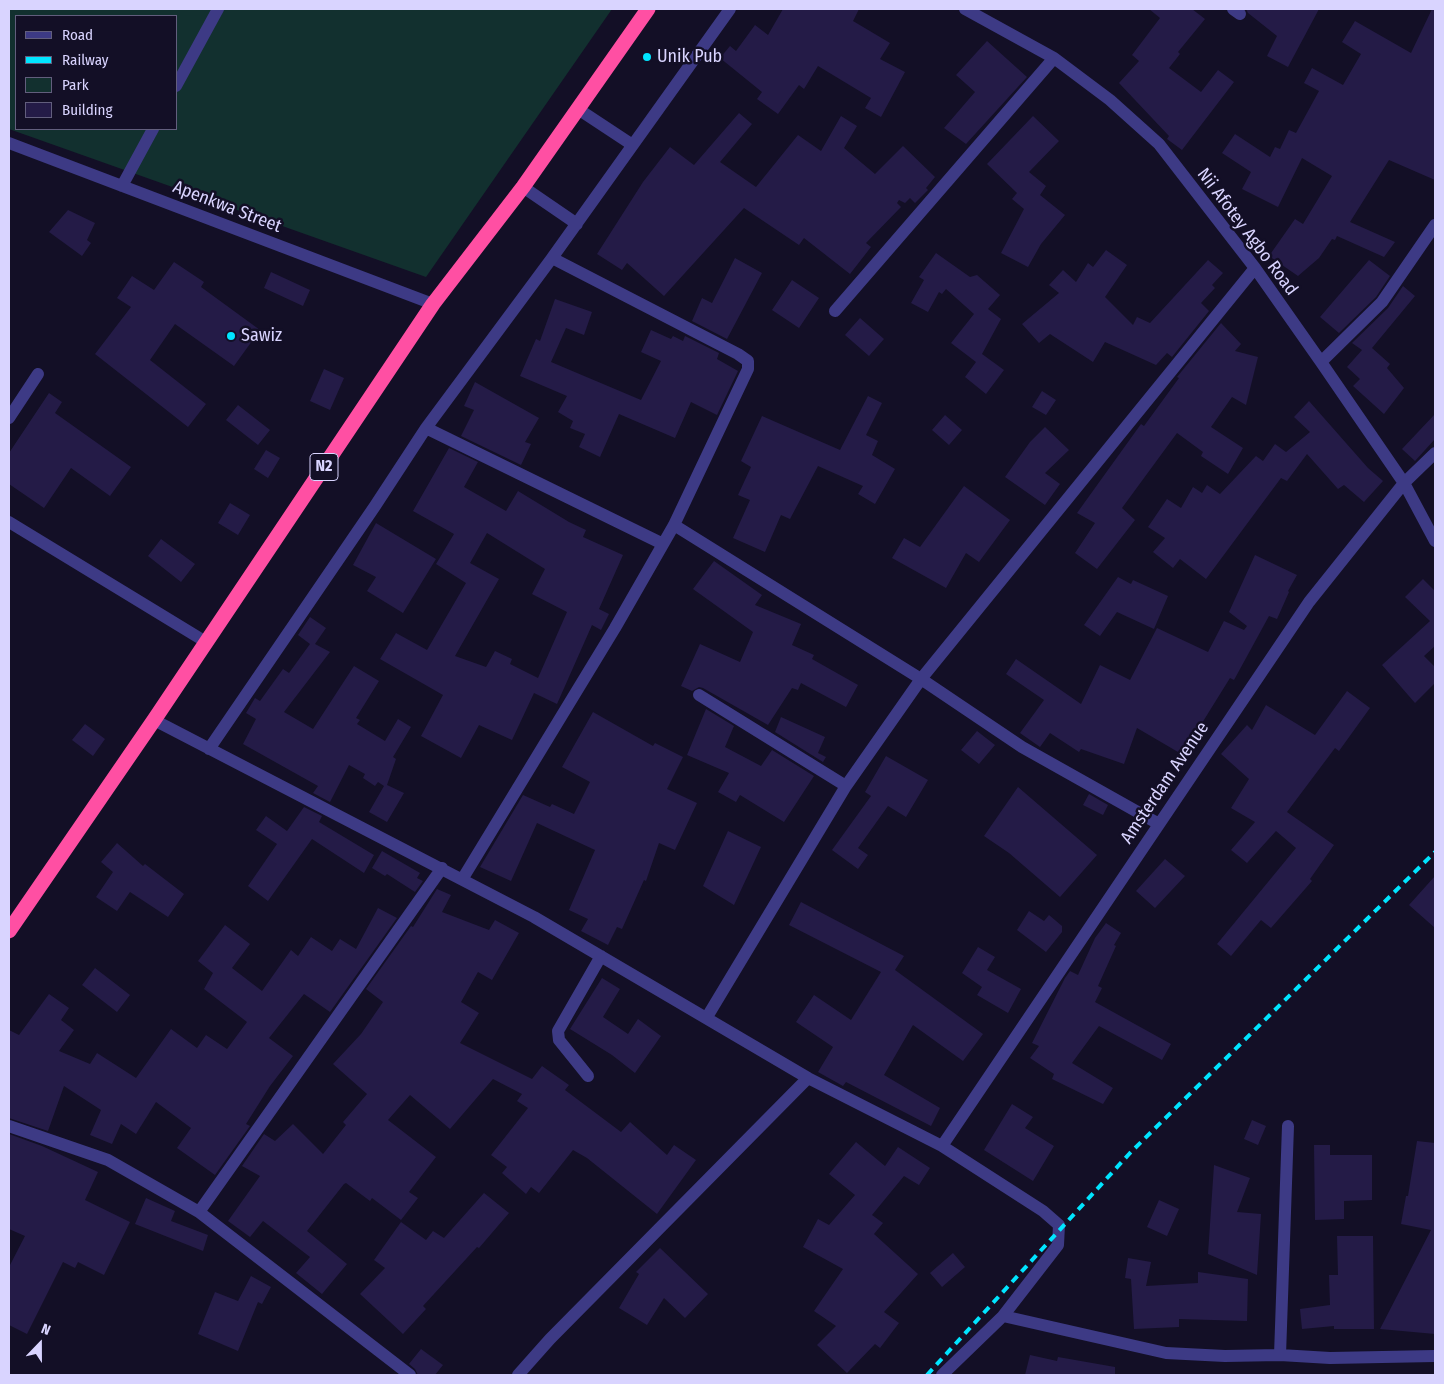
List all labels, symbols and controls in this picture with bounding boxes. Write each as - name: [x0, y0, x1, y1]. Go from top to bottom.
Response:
- legend: [15, 15, 178, 130]
- text: Road: [62, 26, 93, 44]
- place label: Unik Pub: [657, 46, 722, 68]
- text: Railway: [62, 51, 109, 69]
- marker: Unik Pub: [641, 51, 653, 63]
- text: Park: [62, 76, 89, 94]
- text: Building: [62, 101, 113, 119]
- street label: Nii Afotey Agbo Road: [1192, 164, 1302, 300]
- street label: Apenkwa Street: [170, 176, 284, 238]
- place label: Sawiz: [241, 325, 282, 347]
- marker: Sawiz: [225, 330, 237, 342]
- road number: N2: [310, 454, 338, 481]
- street label: Amsterdam Avenue: [1116, 718, 1214, 848]
- north arrow: [15, 1319, 65, 1369]
- text: N: [39, 1320, 53, 1339]

